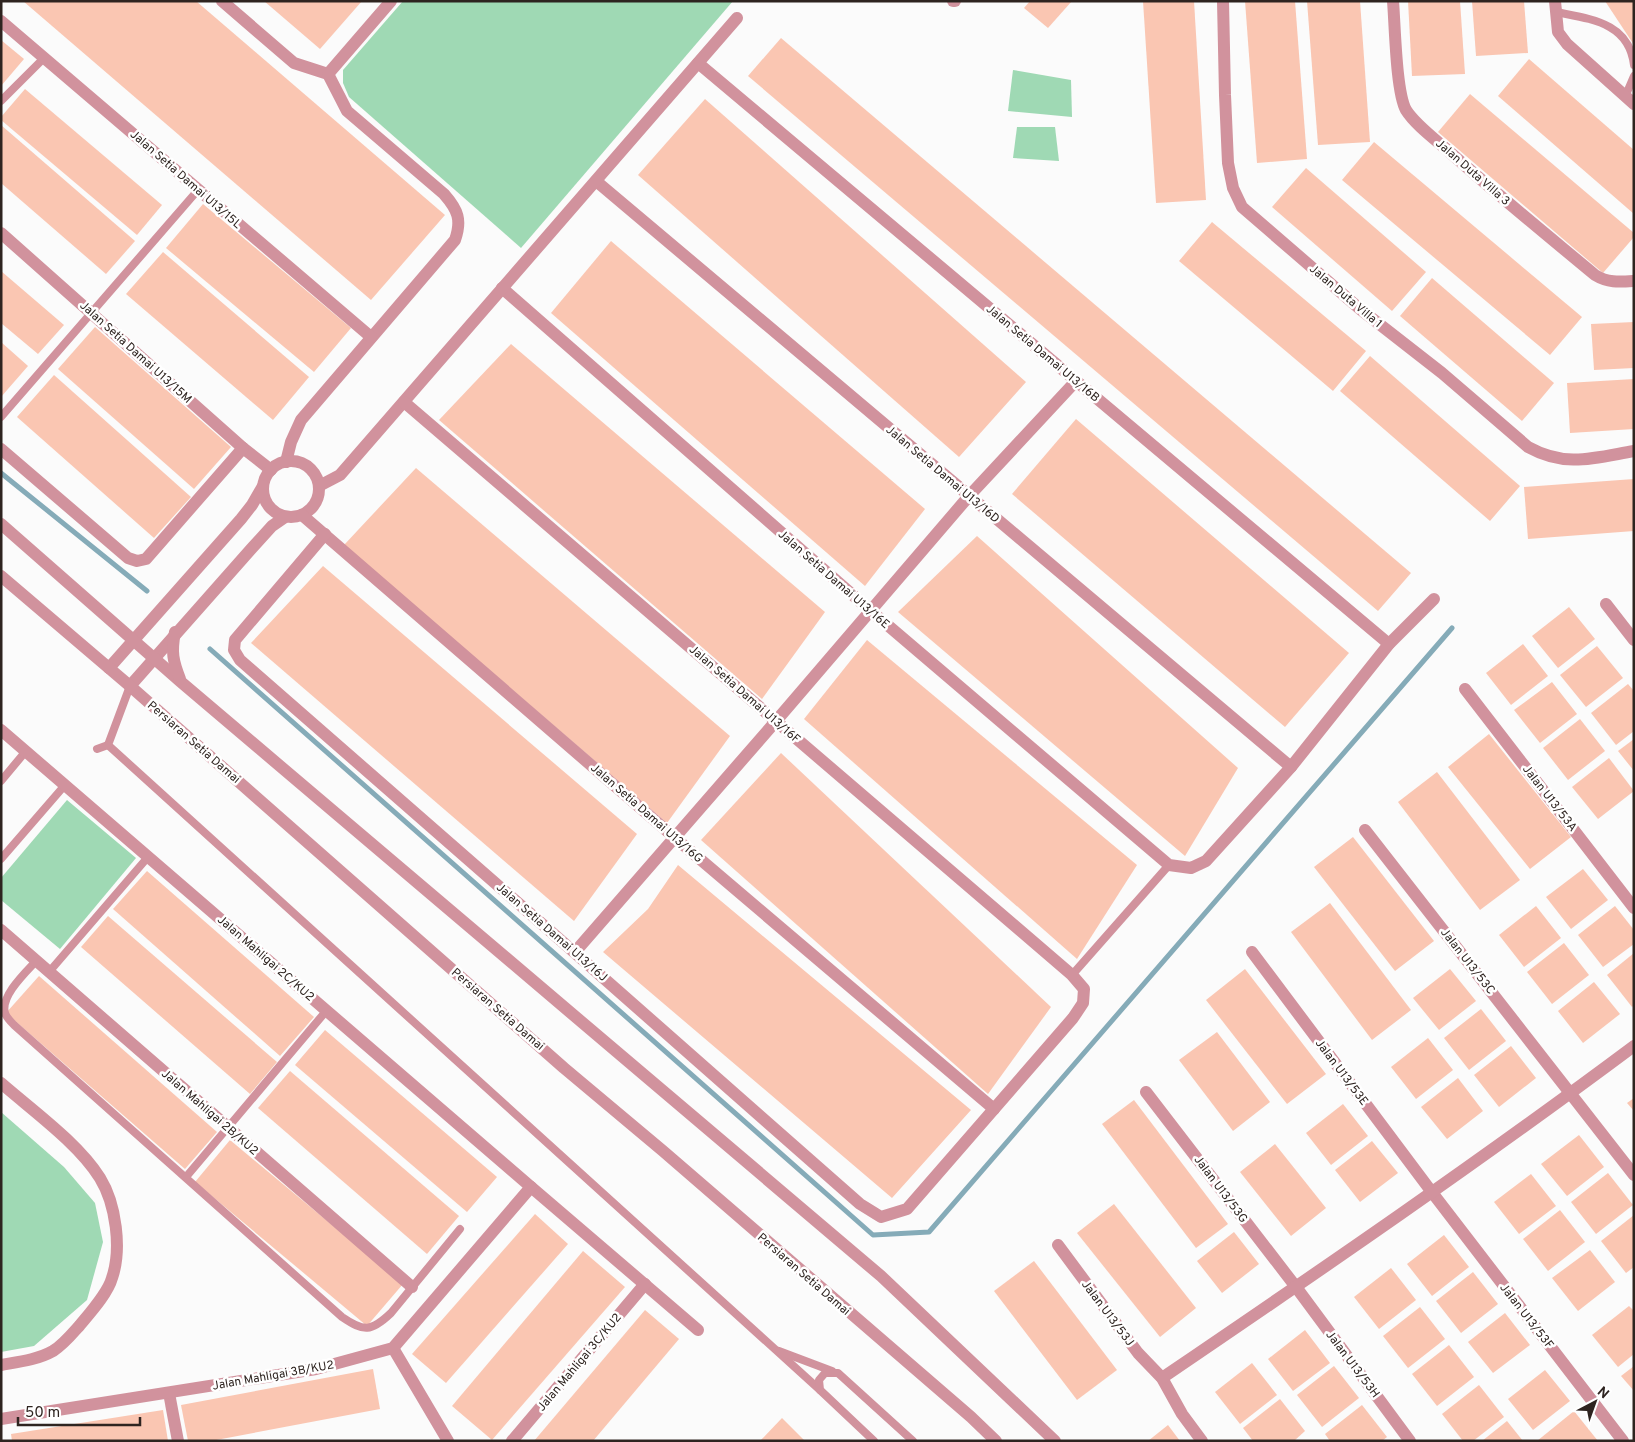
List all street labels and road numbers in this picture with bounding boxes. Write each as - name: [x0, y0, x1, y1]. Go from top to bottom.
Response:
- street label: Jalan Setia Damai U13/15L: [126, 127, 245, 233]
- street label: Jalan Duta Villa 3: [1432, 136, 1513, 209]
- street label: Jalan Duta Villa 1: [1305, 261, 1385, 332]
- street label: Jalan Setia Damai U13/15M: [76, 298, 195, 407]
- street label: Jalan Setia Damai U13/16B: [982, 301, 1103, 406]
- street label: Jalan Setia Damai U13/16D: [882, 422, 1003, 527]
- street label: Jalan Setia Damai U13/16E: [774, 527, 893, 633]
- street label: Jalan Setia Damai U13/16F: [685, 642, 804, 748]
- street label: Persiaran Setia Damai: [144, 698, 243, 788]
- street label: Jalan Setia Damai U13/16G: [587, 760, 706, 867]
- street label: Jalan U13/53A: [1518, 762, 1580, 835]
- street label: Jalan Setia Damai U13/16J: [492, 880, 610, 985]
- street label: Jalan Mahligai 2C/KU2: [213, 912, 317, 1005]
- street label: Jalan U13/53C: [1436, 925, 1498, 998]
- street label: Persiaran Setia Damai: [448, 965, 547, 1055]
- street label: Jalan U13/53E: [1311, 1036, 1371, 1109]
- street label: Jalan Mahligai 2B/KU2: [157, 1066, 261, 1159]
- street label: Jalan U13/53G: [1190, 1153, 1251, 1227]
- street label: Persiaran Setia Damai: [754, 1230, 853, 1320]
- street label: Jalan U13/53J: [1077, 1277, 1137, 1350]
- street label: Jalan U13/53F: [1496, 1281, 1557, 1353]
- street label: Jalan Mahligai 3C/KU2: [534, 1310, 626, 1415]
- street label: Jalan U13/53H: [1322, 1328, 1383, 1402]
- street label: Jalan Mahligai 3B/KU2: [211, 1357, 335, 1395]

